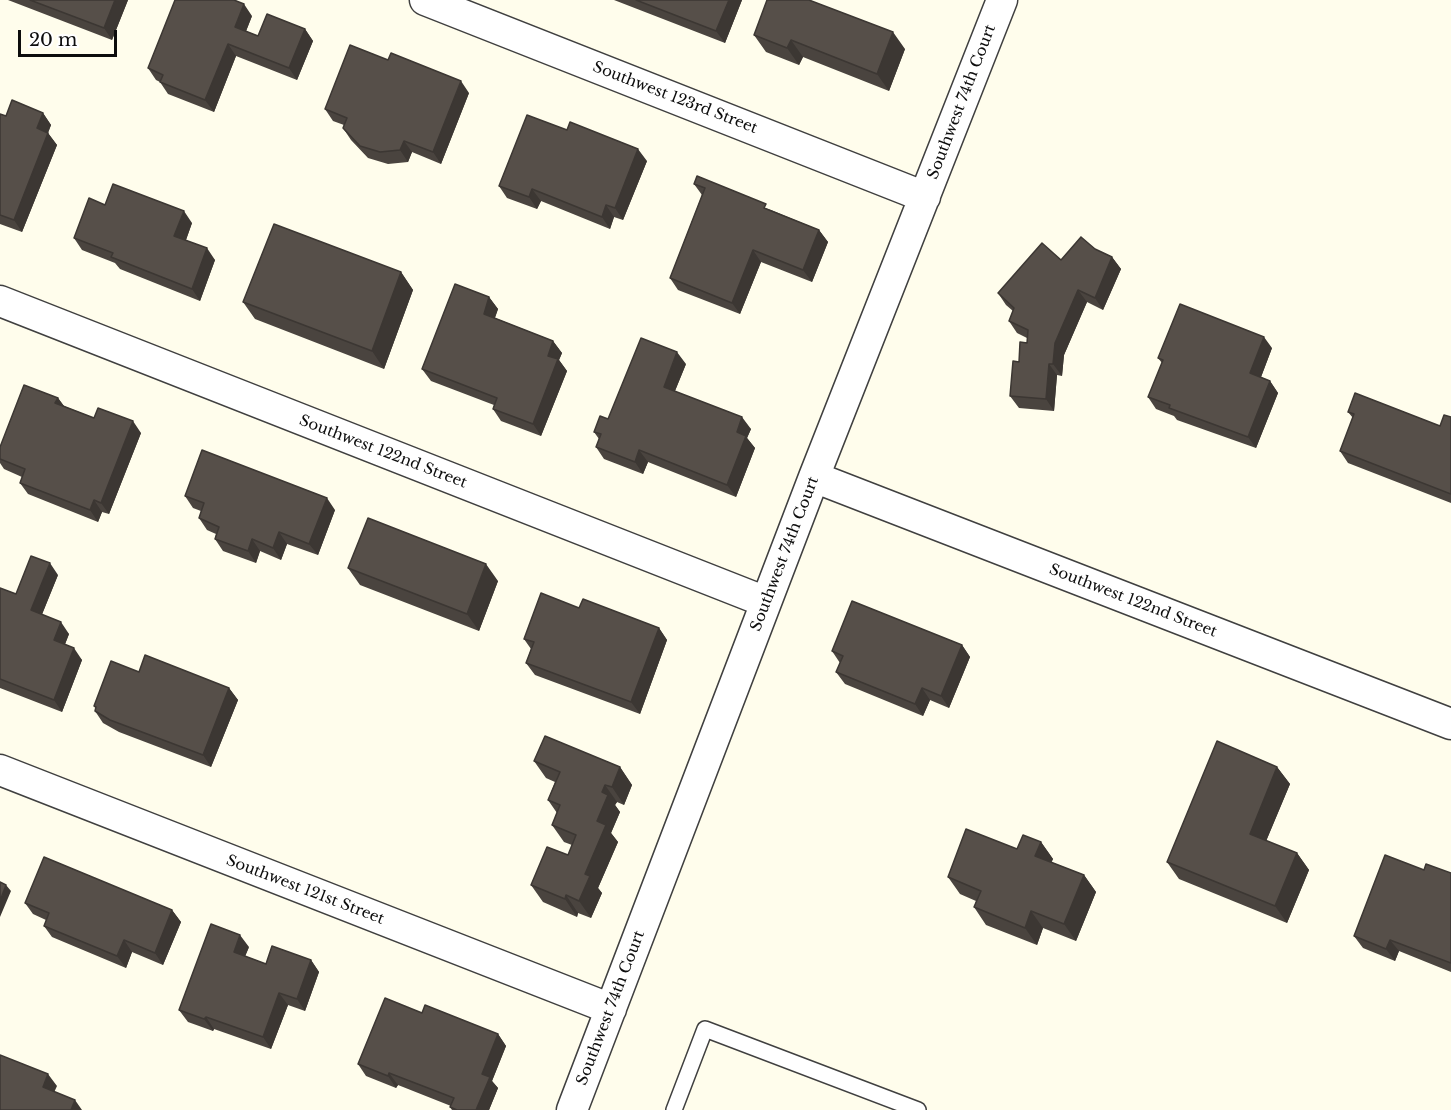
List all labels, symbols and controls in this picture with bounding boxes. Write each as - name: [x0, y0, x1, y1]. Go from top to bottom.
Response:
- scale bar: [21, 18, 120, 56]
- street label: Southwest 74th Court: [924, 22, 1000, 182]
- text: 20 m: [29, 29, 77, 51]
- street label: Southwest 123rd Street: [590, 58, 760, 138]
- street label: Southwest 122nd Street: [297, 412, 469, 492]
- street label: Southwest 74th Court: [747, 474, 823, 634]
- street label: Southwest 122nd Street: [1047, 561, 1219, 641]
- street label: Southwest 121st Street: [224, 852, 386, 928]
- street label: Southwest 74th Court: [573, 928, 649, 1088]

